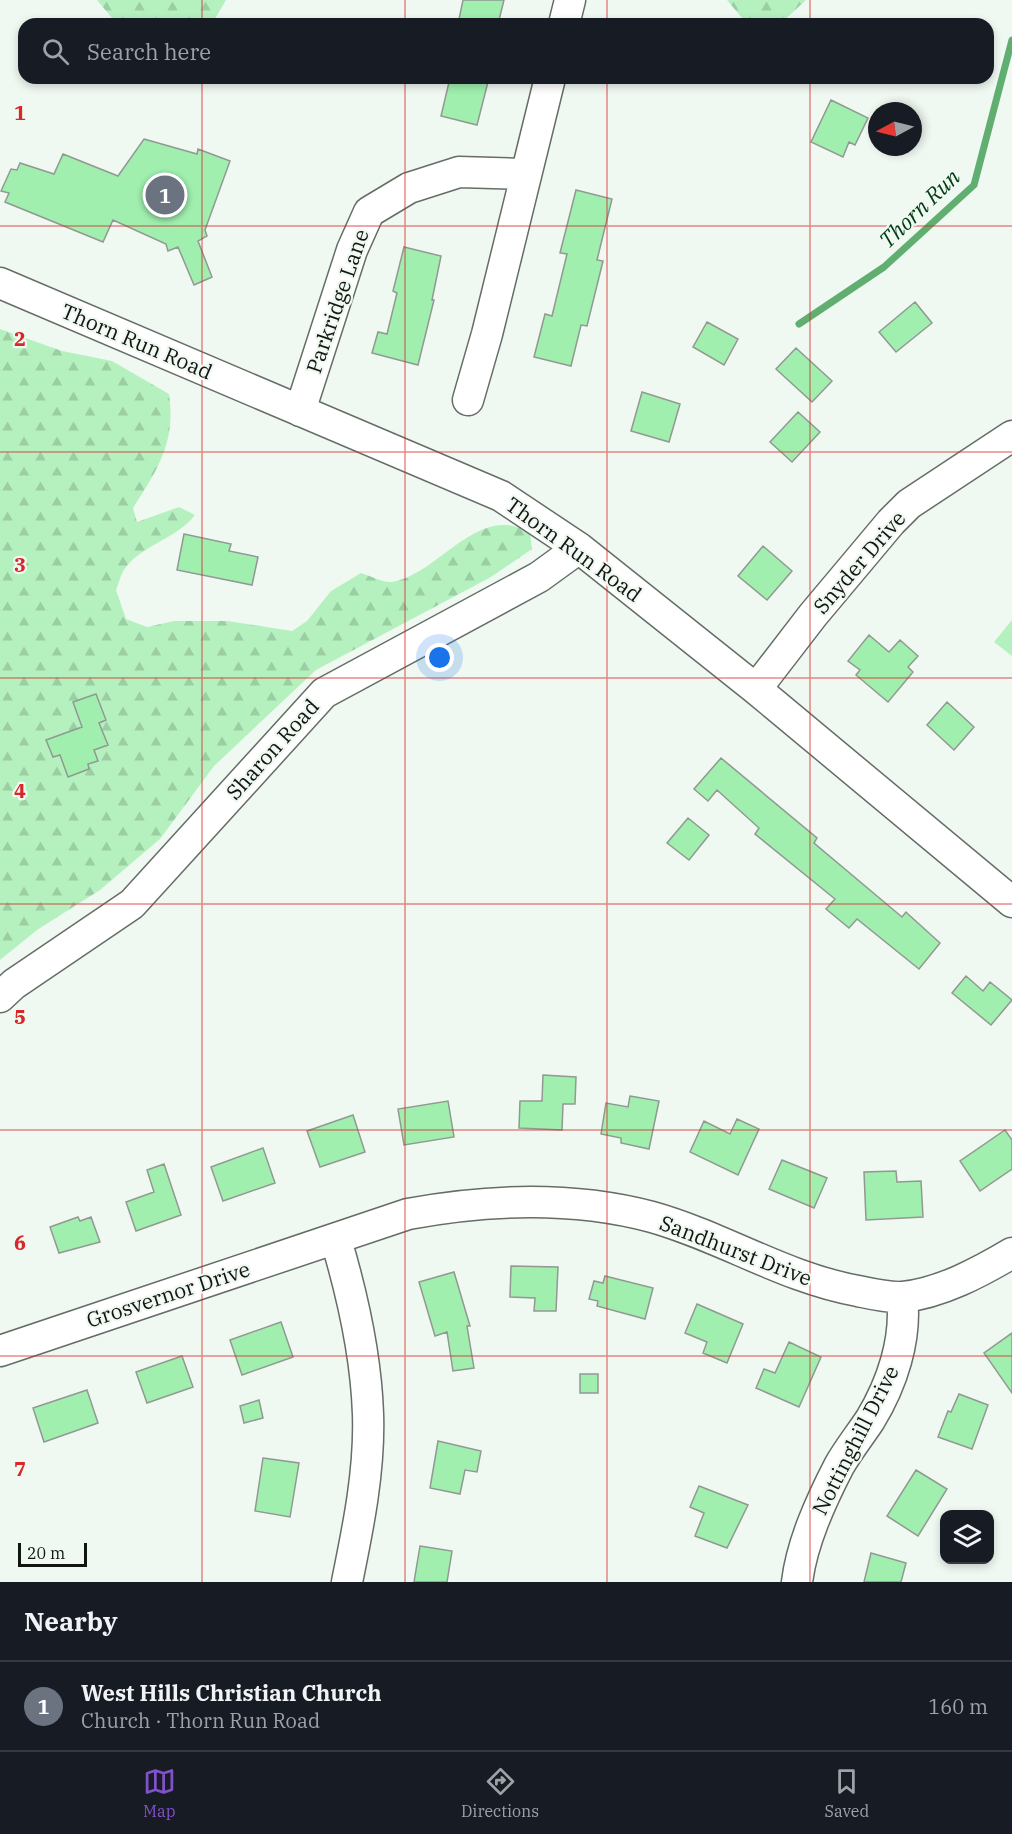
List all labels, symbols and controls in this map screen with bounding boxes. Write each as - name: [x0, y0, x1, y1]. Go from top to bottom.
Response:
- search box: [18, 18, 994, 84]
- icon: search: [39, 35, 72, 68]
- text: Search here: [87, 37, 211, 66]
- text: 1: [14, 99, 26, 126]
- north arrow: [868, 102, 922, 156]
- water label: Thorn Run: [872, 162, 966, 254]
- pin: 1: [146, 172, 184, 218]
- street label: Parkridge Lane: [299, 225, 375, 377]
- street label: Thorn Run Road: [57, 297, 217, 386]
- text: 2: [14, 325, 26, 352]
- street label: Thorn Run Road: [500, 490, 648, 608]
- street label: Snyder Drive: [807, 505, 911, 619]
- text: 3: [14, 551, 26, 578]
- your location: [425, 643, 454, 672]
- street label: Sharon Road: [219, 692, 325, 805]
- text: 4: [14, 777, 26, 804]
- text: 5: [14, 1003, 26, 1030]
- street label: Sandhurst Drive: [656, 1208, 816, 1292]
- text: 6: [14, 1229, 26, 1256]
- street label: Grosvernor Drive: [83, 1254, 253, 1334]
- street label: Nottinghill Drive: [805, 1360, 905, 1520]
- text: 7: [14, 1455, 26, 1482]
- map controls: [940, 1510, 994, 1564]
- button: layers: [940, 1510, 994, 1564]
- scale bar: [18, 1540, 87, 1568]
- text: 20 m: [27, 1543, 65, 1563]
- text: Nearby: [24, 1604, 118, 1638]
- text: West Hills Christian Church: [81, 1678, 382, 1707]
- text: 1: [38, 1693, 50, 1720]
- text: 160 m: [928, 1693, 988, 1720]
- text: Church · Thorn Run Road: [81, 1707, 320, 1734]
- tab: Map: [143, 1765, 176, 1821]
- tab: Directions: [461, 1765, 539, 1821]
- tab: Saved: [824, 1765, 869, 1821]

